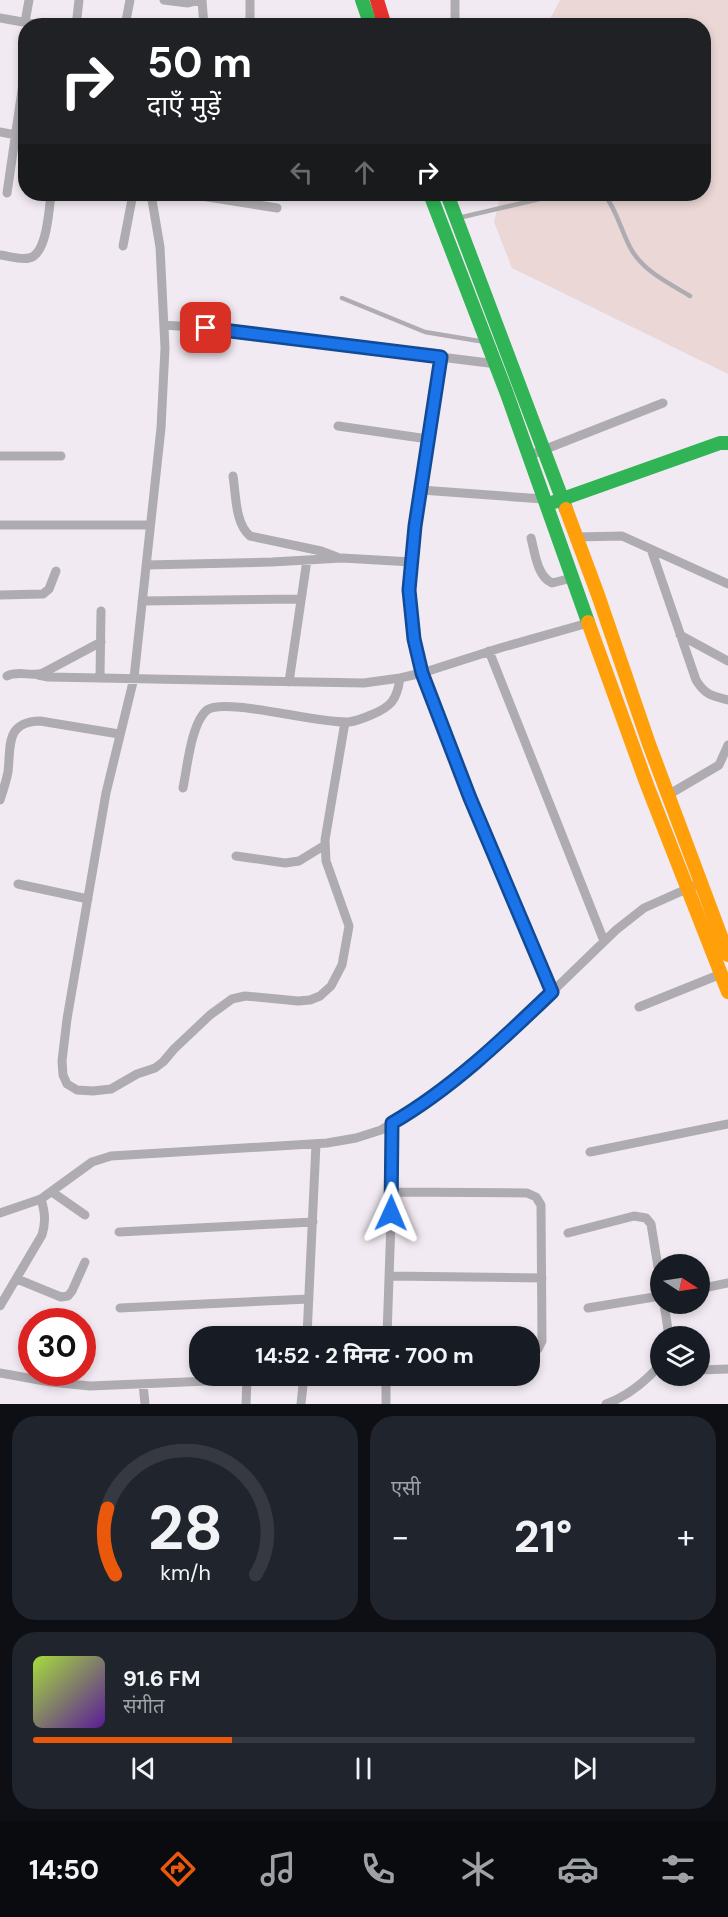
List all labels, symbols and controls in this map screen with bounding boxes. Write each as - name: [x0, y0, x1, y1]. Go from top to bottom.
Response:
- text: 50 m: [147, 35, 252, 90]
- icon: right: [48, 42, 126, 120]
- text: दाएँ मुड़ें: [147, 88, 221, 123]
- icon: left: [285, 156, 318, 189]
- icon: ahead: [348, 156, 381, 189]
- icon: right: [411, 156, 444, 189]
- pin: [180, 302, 231, 353]
- icon: arrive: [189, 311, 222, 344]
- position arrow: [359, 1181, 423, 1245]
- north arrow: [650, 1254, 710, 1314]
- map controls: [650, 1254, 710, 1386]
- speed limit sign: 30: [18, 1308, 96, 1386]
- button: layers: [650, 1326, 710, 1386]
- text: 14:52 · 2 मिनट · 700 m: [255, 1341, 474, 1370]
- text: एसी: [391, 1475, 421, 1501]
- text: 28: [147, 1487, 223, 1568]
- text: 21°: [514, 1507, 572, 1566]
- text: −: [391, 1515, 409, 1558]
- text: +: [677, 1515, 695, 1558]
- text: km/h: [160, 1559, 210, 1587]
- text: 91.6 FM: [123, 1664, 201, 1693]
- text: संगीत: [123, 1693, 164, 1719]
- icon: previous: [127, 1752, 160, 1785]
- icon: pause: [347, 1752, 380, 1785]
- icon: next: [568, 1752, 601, 1785]
- icon: directions: [157, 1848, 199, 1890]
- icon: music: [257, 1848, 299, 1890]
- icon: phone: [357, 1848, 399, 1890]
- icon: climate: [457, 1848, 499, 1890]
- icon: car: [557, 1848, 599, 1890]
- icon: filters: [657, 1848, 699, 1890]
- text: 14:50: [29, 1852, 99, 1887]

